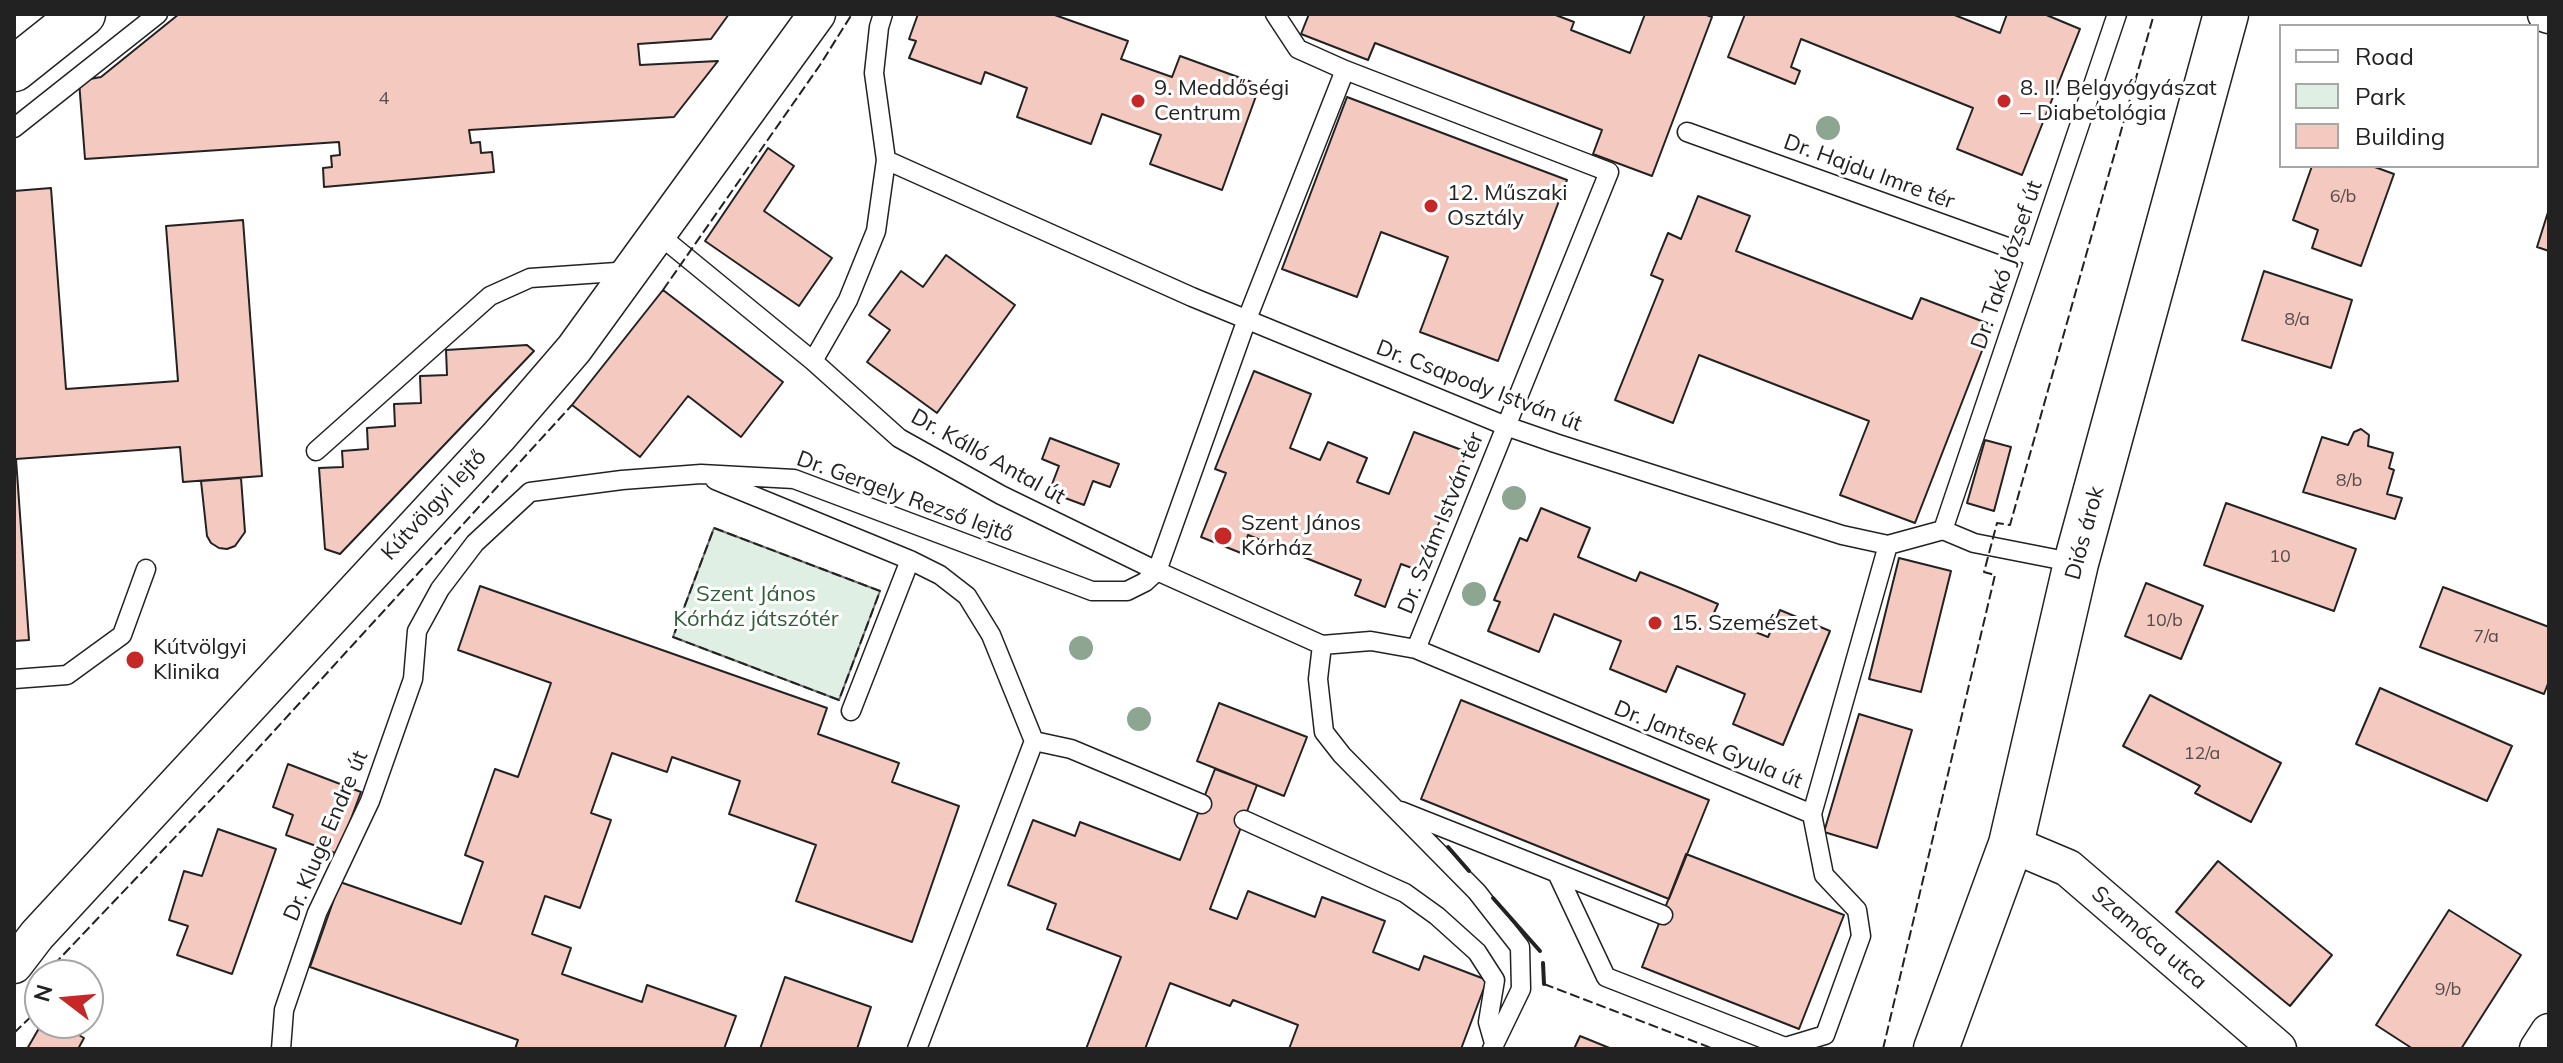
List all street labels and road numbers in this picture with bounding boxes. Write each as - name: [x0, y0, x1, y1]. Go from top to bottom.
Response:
- street label: Dr. Hajdu Imre tér: [1780, 129, 1958, 215]
- street label: Dr. Takó József út: [1966, 177, 2048, 353]
- street label: Dr. Csapody István út: [1372, 335, 1586, 437]
- street label: Dr. Kálló Antal út: [906, 404, 1070, 510]
- street label: Dr. Szám István tér: [1393, 428, 1489, 618]
- street label: Kútvölgyi lejtő: [376, 444, 492, 566]
- street label: Dr. Gergely Rezső lejtő: [793, 446, 1017, 548]
- street label: Diós árok: [2060, 483, 2110, 583]
- street label: Dr. Jantsek Gyula út: [1610, 695, 1806, 795]
- street label: Dr. Kluge Endre út: [278, 747, 374, 925]
- street label: Szamóca utca: [2086, 881, 2212, 995]

